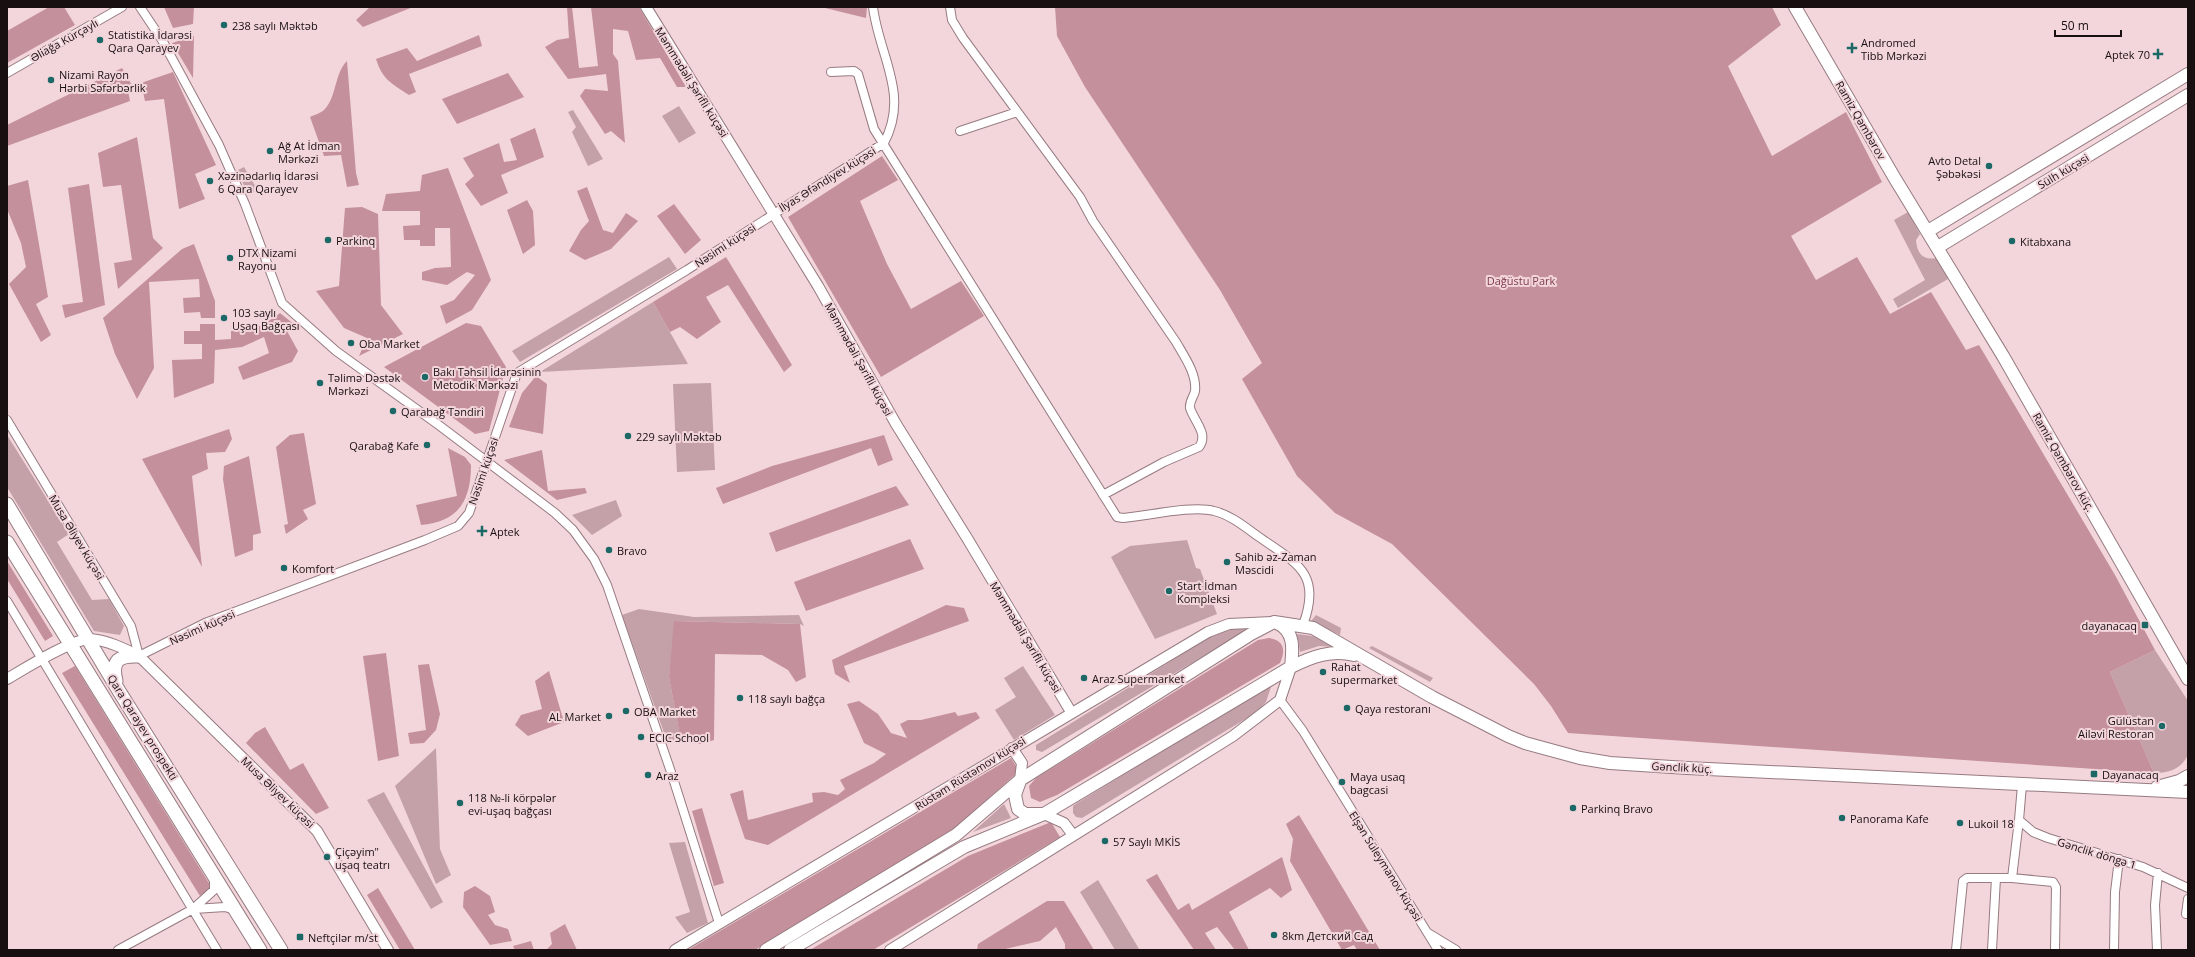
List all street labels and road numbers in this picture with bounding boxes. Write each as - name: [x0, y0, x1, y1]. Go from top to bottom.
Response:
- street label: Əliağa Kürçaylı: [27, 15, 101, 65]
- street label: Məmmədəli Şərifli küçəsi: [652, 24, 732, 140]
- street label: Ramiz Qəmbərov: [1832, 78, 1890, 162]
- street label: İlyas Əfəndiyev küçəsi: [776, 143, 878, 215]
- street label: Sülh küçəsi: [2035, 150, 2091, 192]
- street label: Nəsimi küçəsi: [691, 220, 759, 270]
- street label: Məmmədəli Şərifli küçəsi: [822, 300, 896, 418]
- street label: Ramiz Qəmbərov küç.: [2030, 410, 2099, 514]
- street label: Nəsimi küçəsi: [464, 435, 502, 507]
- street label: Musa Əliyev küçəsi: [46, 492, 108, 582]
- street label: Məmmədəli Şərifli küçəsi: [987, 578, 1065, 696]
- street label: Nəsimi küçəsi: [167, 606, 237, 648]
- street label: Qara Qarayev prospekti: [104, 671, 182, 783]
- street label: Rüstəm Rüstəmov küçəsi: [912, 733, 1028, 813]
- street label: Musa Əliyev küçəsi: [238, 753, 318, 831]
- street label: Gənclik küç.: [1651, 758, 1713, 776]
- street label: Elşən Süleymanov küçəsi: [1346, 808, 1426, 924]
- street label: Gənclik döngə 1: [2056, 834, 2138, 872]

